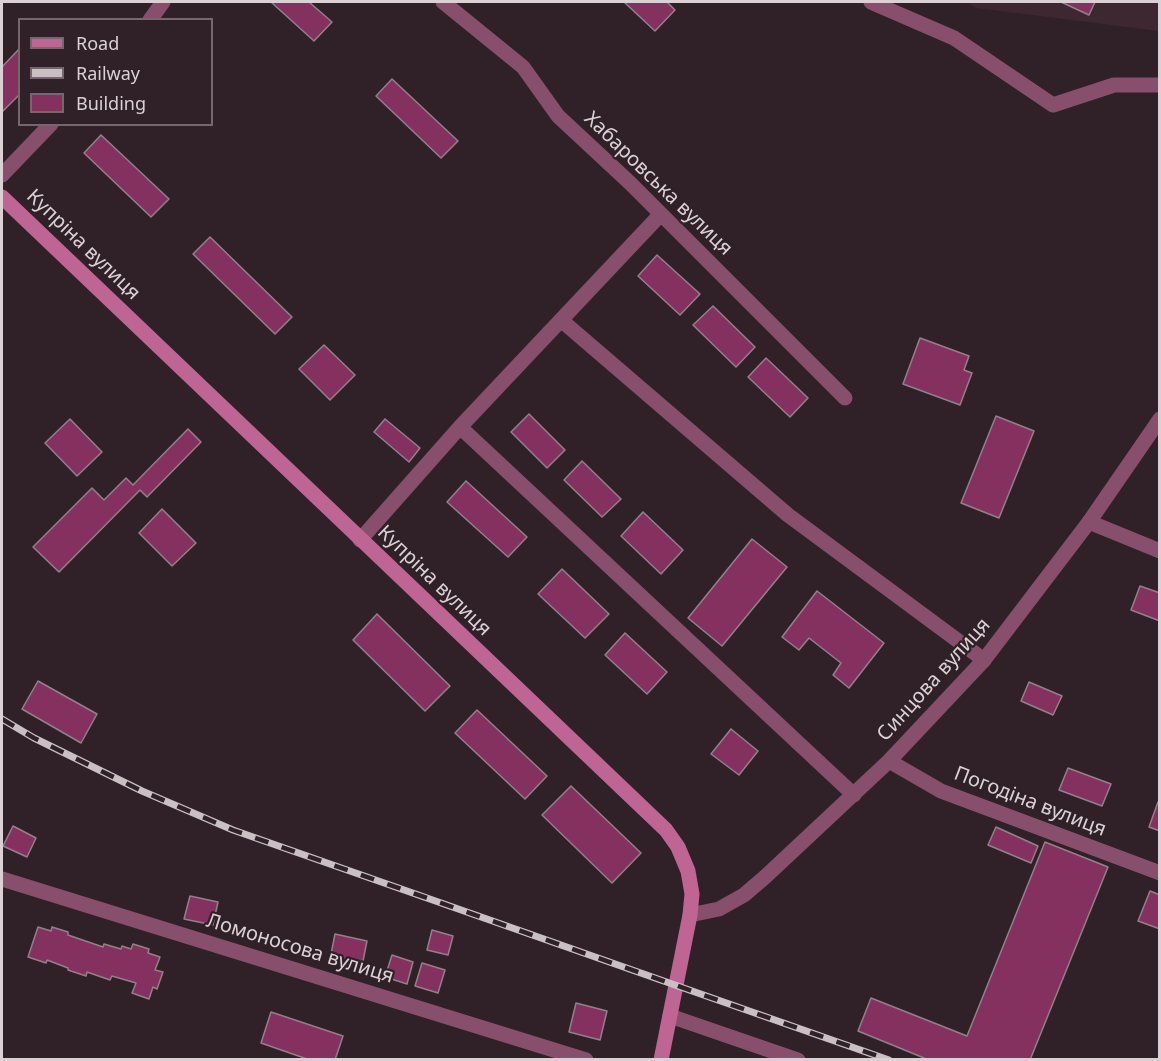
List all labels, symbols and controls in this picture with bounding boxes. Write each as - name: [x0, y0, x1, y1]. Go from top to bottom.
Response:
- legend: [18, 18, 213, 126]
- text: Road: [76, 31, 119, 55]
- text: Railway: [76, 61, 140, 85]
- text: Building: [76, 91, 146, 115]
- street label: Хабаровська вулиця: [579, 107, 737, 261]
- street label: Купріна вулиця: [21, 185, 145, 305]
- street label: Купріна вулиця: [372, 521, 496, 641]
- street label: Синцова вулиця: [872, 613, 996, 747]
- street label: Погодіна вулиця: [951, 762, 1109, 842]
- street label: Ломоносова вулиця: [203, 909, 397, 989]

